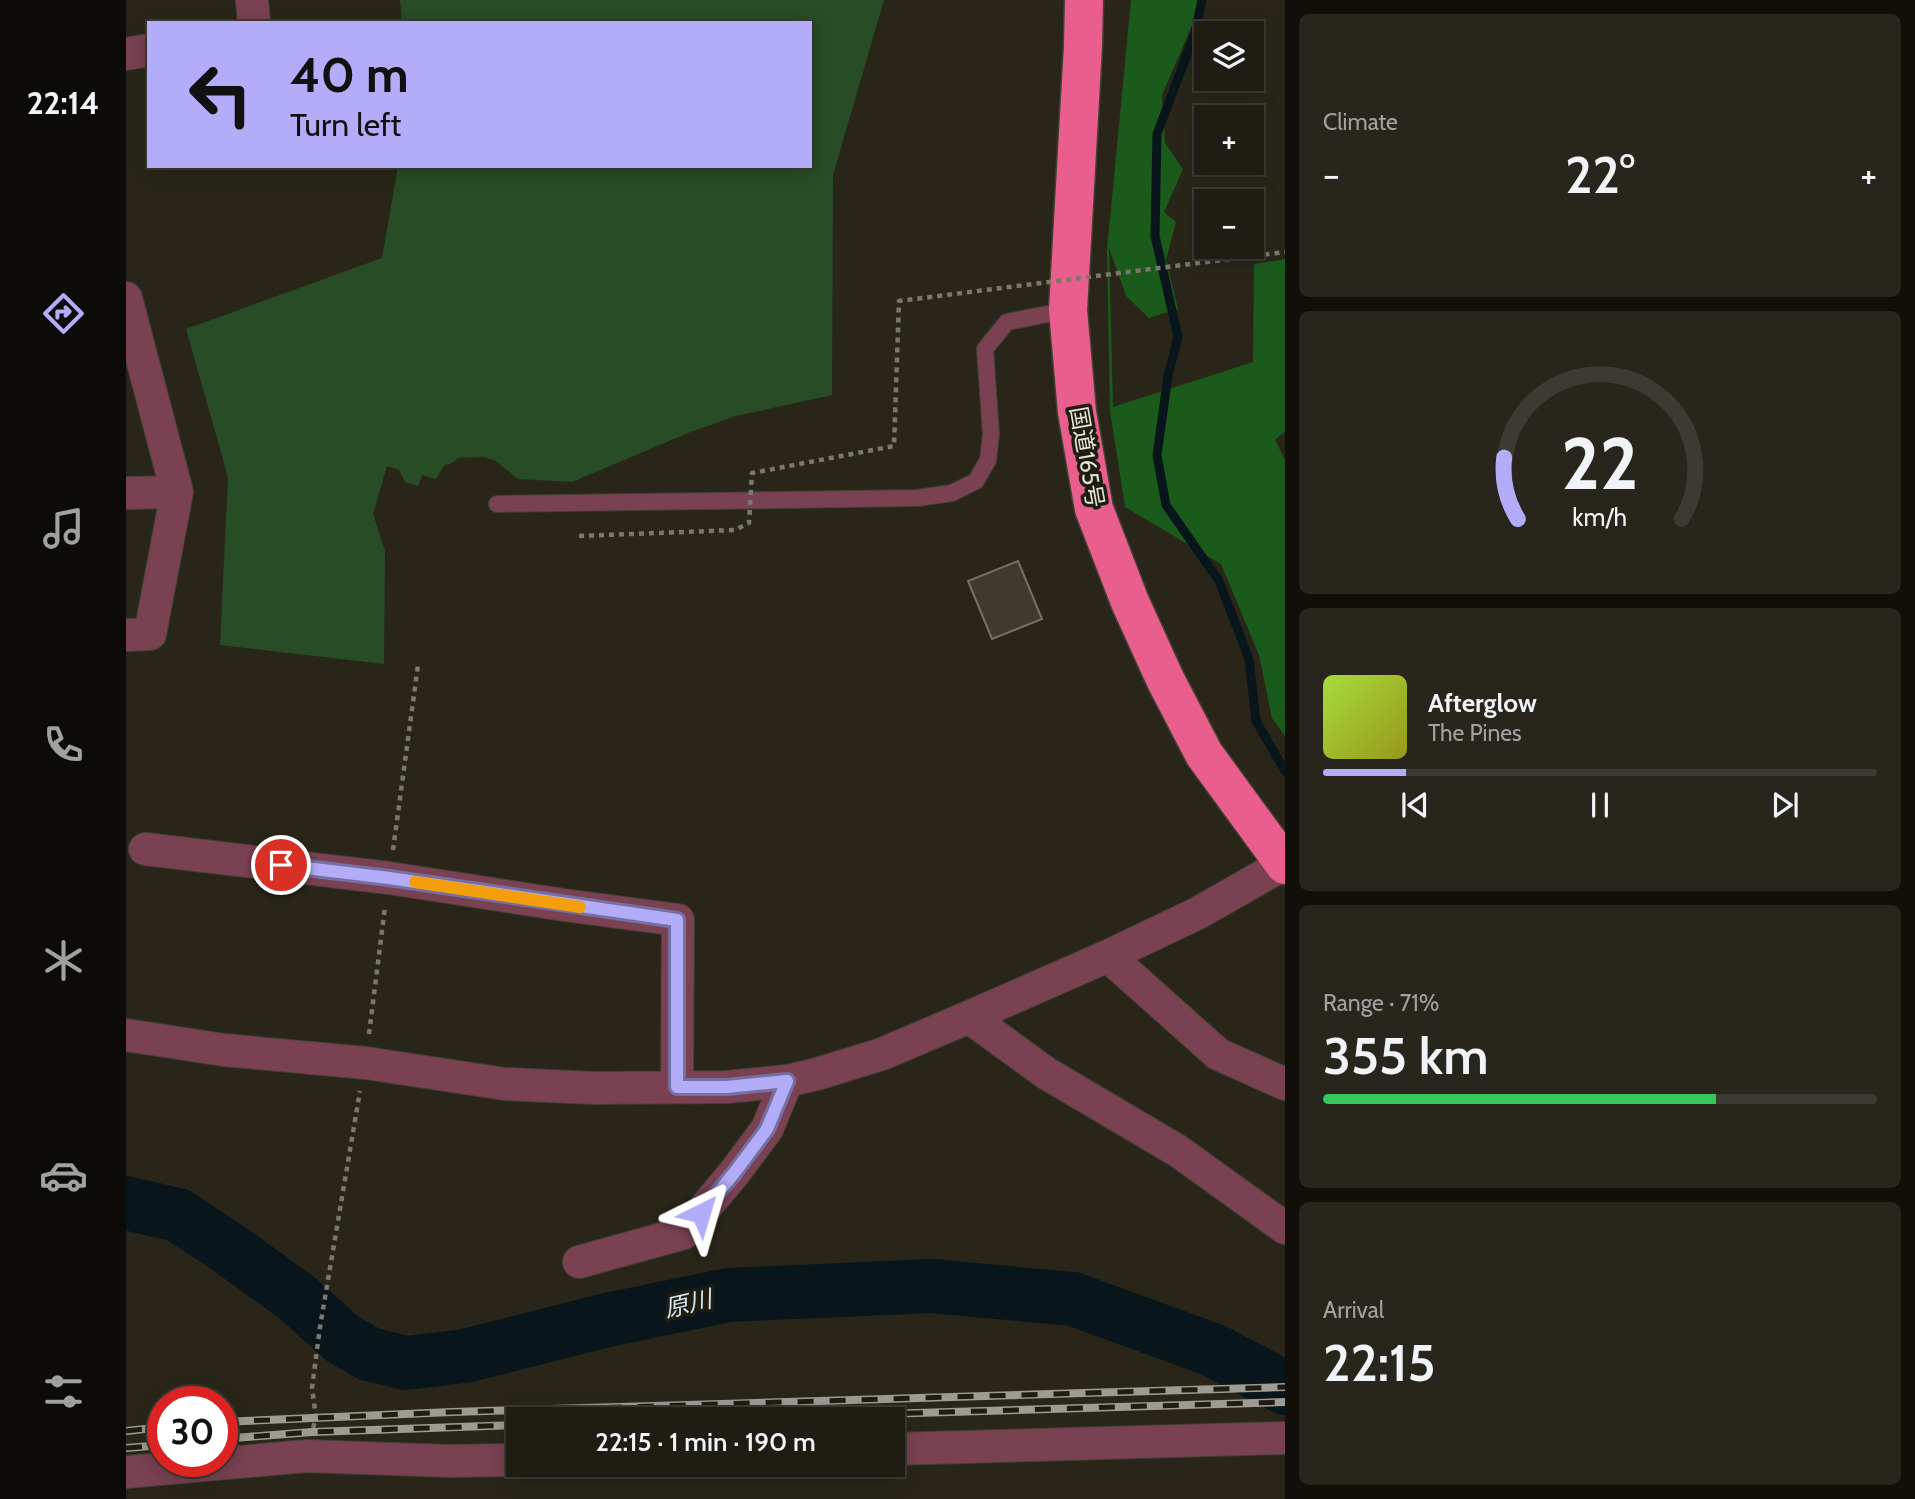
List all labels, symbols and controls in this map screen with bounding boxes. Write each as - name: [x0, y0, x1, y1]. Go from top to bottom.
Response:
- map controls: [1194, 21, 1264, 259]
- button: layers: [1194, 21, 1264, 91]
- text: 40 m: [290, 45, 409, 104]
- icon: left: [175, 49, 266, 140]
- text: 22:14: [27, 83, 99, 122]
- text: Turn left: [290, 105, 401, 144]
- button: +: [1194, 105, 1264, 175]
- text: Climate: [1323, 108, 1398, 136]
- text: 22°: [1565, 143, 1635, 206]
- text: −: [1323, 151, 1340, 198]
- text: +: [1860, 151, 1877, 198]
- button: −: [1194, 189, 1264, 259]
- icon: directions: [39, 289, 88, 338]
- street label: 国道165号: [1064, 404, 1110, 510]
- text: 22: [1561, 419, 1639, 507]
- text: km/h: [1573, 501, 1627, 531]
- icon: music: [39, 504, 88, 553]
- text: Afterglow: [1428, 687, 1537, 719]
- text: The Pines: [1428, 719, 1522, 747]
- icon: phone: [39, 720, 88, 769]
- icon: previous: [1396, 786, 1434, 824]
- icon: pause: [1581, 786, 1619, 824]
- icon: next: [1766, 786, 1804, 824]
- pin: [251, 835, 311, 895]
- icon: arrive: [262, 846, 300, 884]
- icon: climate: [39, 936, 88, 985]
- text: Range · 71%: [1323, 989, 1439, 1017]
- text: 355 km: [1323, 1024, 1489, 1087]
- icon: car: [39, 1151, 88, 1200]
- position arrow: [664, 1176, 738, 1250]
- water label: 原川: [661, 1283, 717, 1323]
- text: Arrival: [1323, 1296, 1384, 1324]
- text: 22:15: [1323, 1331, 1435, 1394]
- icon: filters: [39, 1367, 88, 1416]
- speed limit sign: 30: [147, 1386, 238, 1477]
- text: 22:15 · 1 min · 190 m: [595, 1426, 816, 1458]

